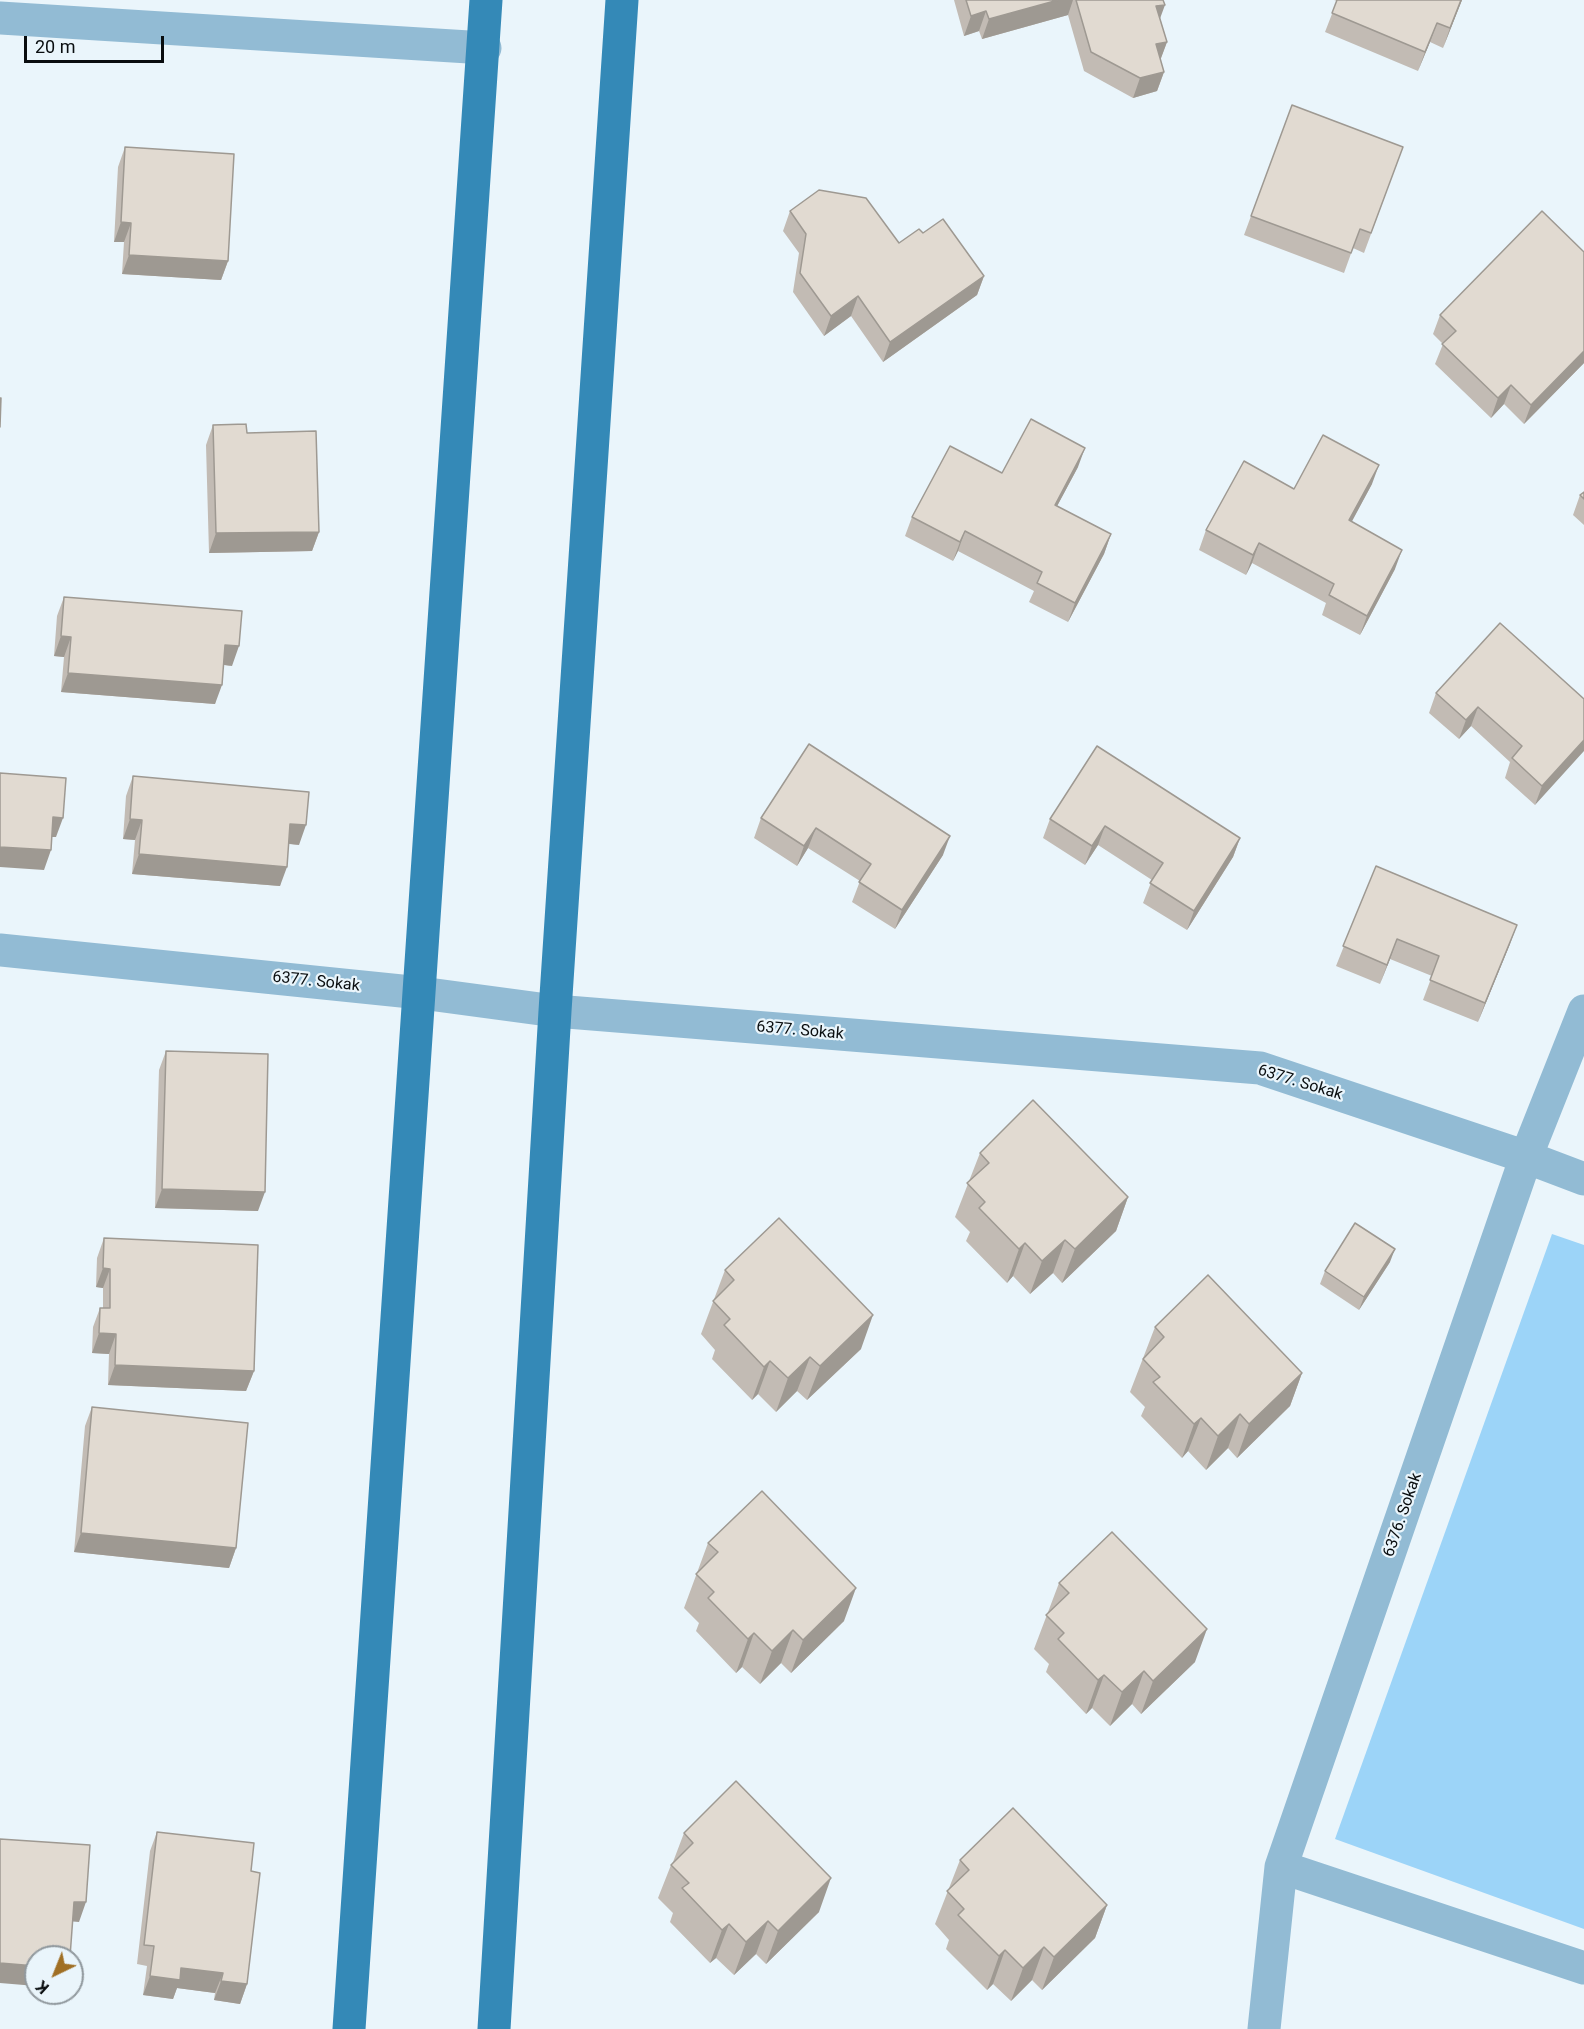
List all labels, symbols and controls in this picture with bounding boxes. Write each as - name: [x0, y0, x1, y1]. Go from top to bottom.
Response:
- scale bar: [27, 24, 166, 62]
- text: 20 m: [35, 36, 75, 57]
- street label: 6377. Sokak: [271, 968, 361, 996]
- street label: 6377. Sokak: [755, 1018, 845, 1044]
- street label: 6377. Sokak: [1255, 1061, 1345, 1105]
- street label: 6376. Sokak: [1380, 1470, 1426, 1560]
- north arrow: [24, 1945, 84, 2005]
- text: K: [33, 1977, 53, 1997]

